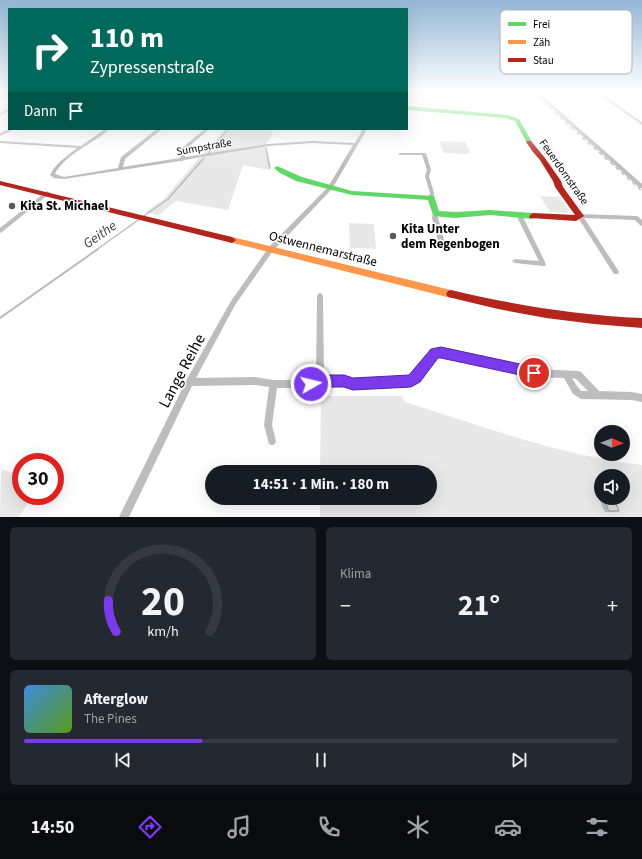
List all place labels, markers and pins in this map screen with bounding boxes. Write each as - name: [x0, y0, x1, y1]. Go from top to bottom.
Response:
- place label: Kita St. Michael: [20, 197, 108, 215]
- marker: Kita St. Michael: [7, 201, 17, 211]
- place label: Kita Unter dem Regenbogen: [401, 220, 500, 253]
- marker: Kita Unter dem Regenbogen: [388, 231, 398, 241]
- pin: [517, 356, 551, 390]

